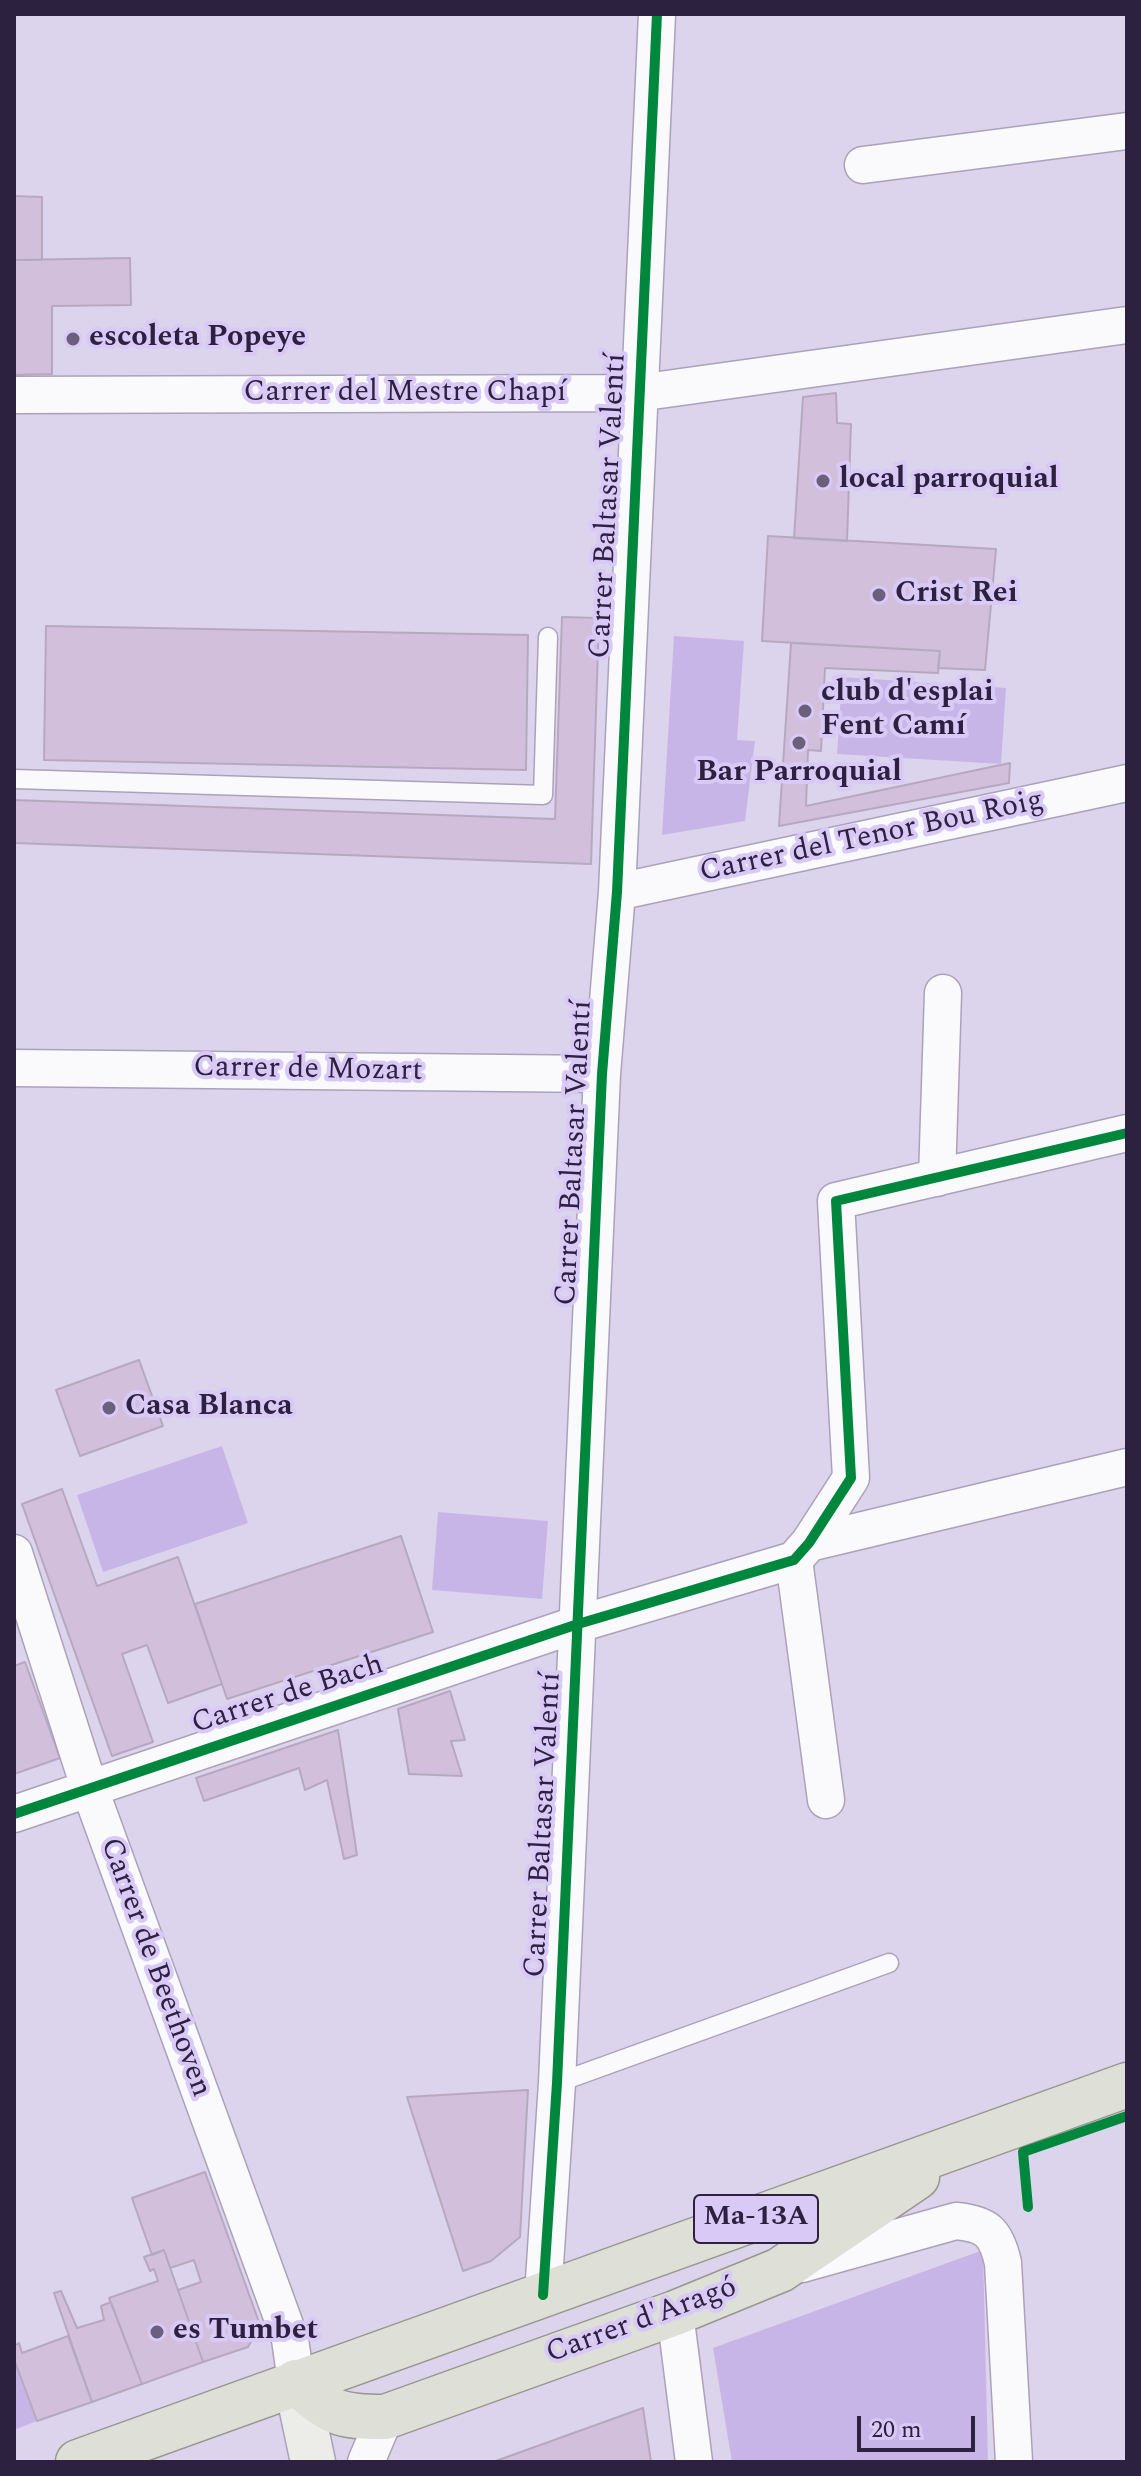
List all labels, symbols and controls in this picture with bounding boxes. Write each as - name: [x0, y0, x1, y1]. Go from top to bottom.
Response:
- place label: escoleta Popeye: [89, 321, 306, 357]
- marker: escoleta Popeye: [64, 330, 82, 348]
- street label: Carrer Baltasar Valentí: [584, 352, 636, 660]
- street label: Carrer del Mestre Chapí: [244, 376, 566, 412]
- place label: local parroquial: [839, 463, 1059, 499]
- marker: local parroquial: [814, 472, 832, 490]
- place label: Crist Rei: [895, 577, 1018, 613]
- marker: Crist Rei: [870, 586, 888, 604]
- place label: club d'esplai Fent Camí: [821, 676, 994, 746]
- marker: club d'esplai Fent Camí: [796, 702, 814, 720]
- marker: Bar Parroquial: [790, 734, 808, 752]
- place label: Bar Parroquial: [696, 756, 902, 792]
- street label: Carrer del Tenor Bou Roig: [697, 784, 1047, 892]
- street label: Carrer Baltasar Valentí: [550, 999, 602, 1307]
- street label: Carrer de Mozart: [193, 1051, 423, 1091]
- place label: Casa Blanca: [125, 1390, 293, 1426]
- marker: Casa Blanca: [100, 1399, 118, 1417]
- street label: Carrer de Bach: [188, 1648, 388, 1744]
- street label: Carrer Baltasar Valentí: [519, 1671, 571, 1979]
- street label: Carrer de Beethoven: [90, 1834, 218, 2102]
- road number: Ma-13A: [694, 2195, 818, 2243]
- street label: Carrer d'Aragó: [542, 2271, 742, 2373]
- place label: es Tumbet: [173, 2314, 318, 2350]
- marker: es Tumbet: [148, 2323, 166, 2341]
- scale bar: [861, 2400, 979, 2450]
- text: 20 m: [871, 2412, 922, 2448]

